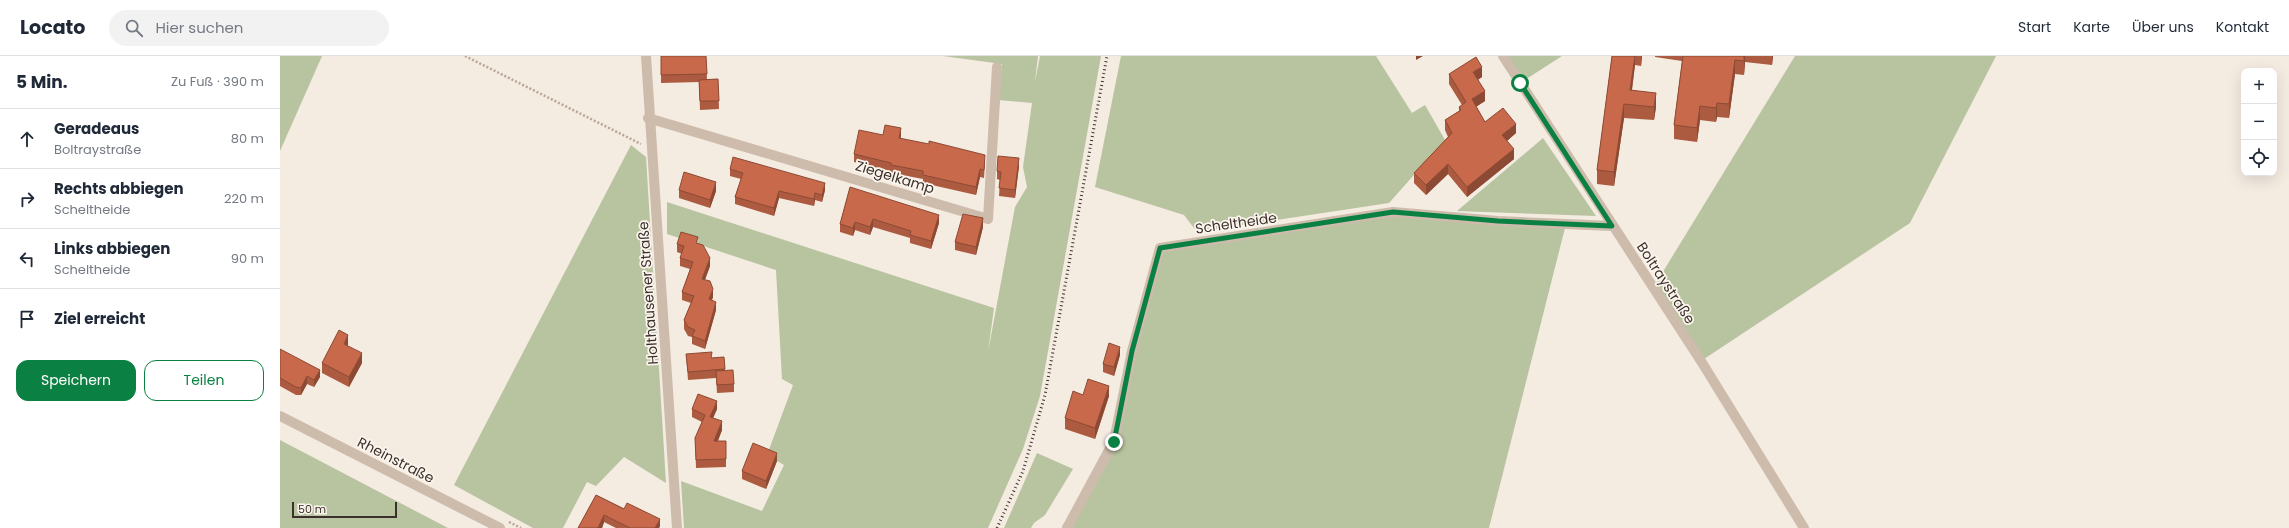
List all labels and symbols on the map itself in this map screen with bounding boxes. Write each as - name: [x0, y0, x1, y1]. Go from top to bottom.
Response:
- route start: [1511, 74, 1529, 92]
- street label: Ziegelkamp: [853, 155, 937, 199]
- street label: Scheltheide: [1194, 207, 1278, 239]
- street label: Holthausener Straße: [633, 220, 663, 365]
- street label: Boltraystraße: [1632, 238, 1700, 328]
- street label: Rheinstraße: [354, 432, 438, 488]
- route end: [1105, 433, 1123, 451]
- scale bar: [292, 500, 397, 519]

